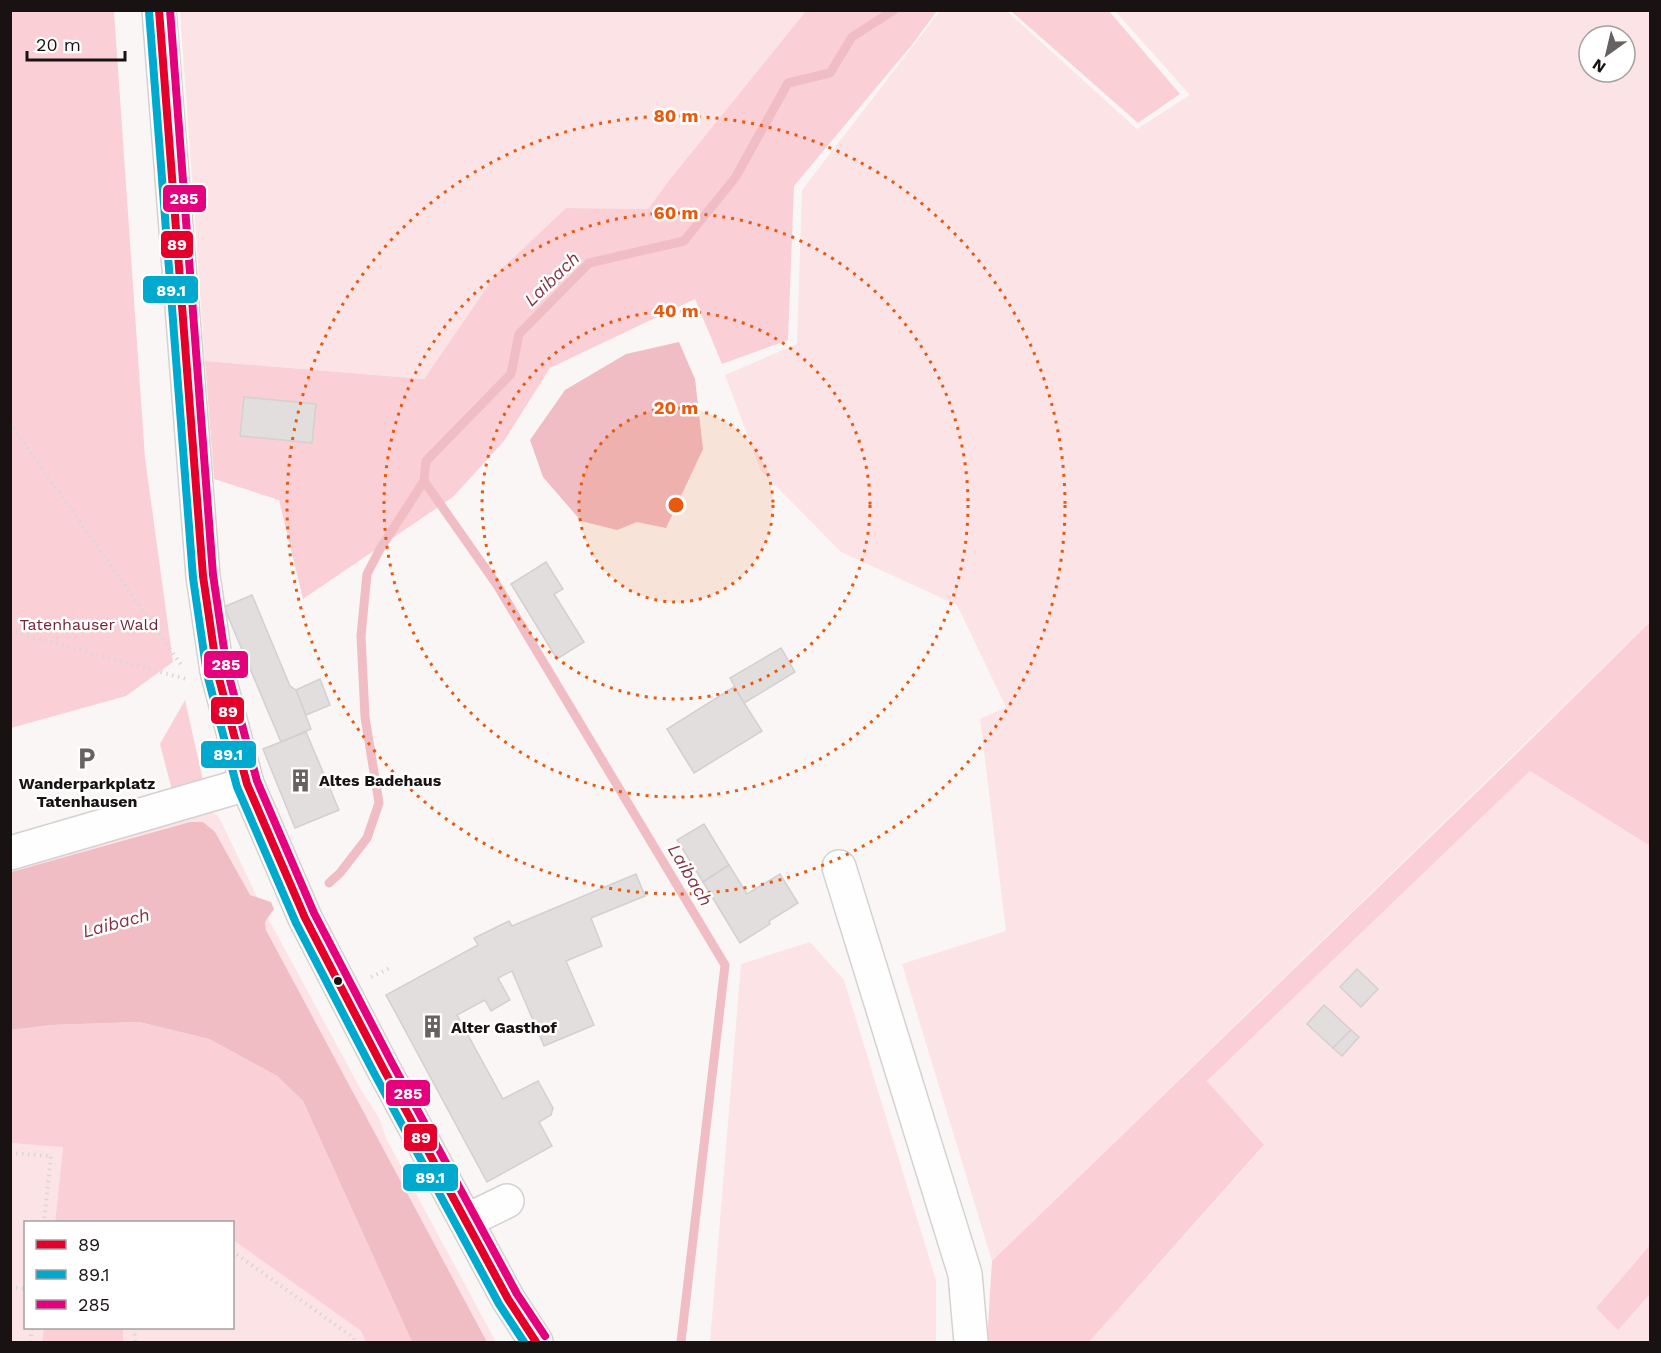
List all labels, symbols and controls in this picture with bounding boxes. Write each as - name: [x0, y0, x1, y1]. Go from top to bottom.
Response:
- scale bar: [27, 24, 124, 62]
- north arrow: [1577, 24, 1637, 84]
- text: 20 m: [36, 34, 81, 55]
- text: N: [1589, 55, 1609, 77]
- text: 80 m: [654, 105, 698, 126]
- line badge: 285: [162, 184, 207, 213]
- text: 285: [170, 189, 198, 208]
- text: 60 m: [654, 202, 698, 223]
- line badge: 89: [160, 230, 194, 259]
- text: 89: [167, 235, 187, 254]
- water label: Laibach: [520, 247, 584, 310]
- line badge: 89.1: [142, 275, 199, 304]
- text: 89.1: [156, 281, 186, 300]
- text: 40 m: [653, 300, 699, 321]
- text: 20 m: [654, 397, 698, 418]
- centre of rings: [666, 495, 686, 515]
- park label: Tatenhauser Wald: [19, 615, 159, 634]
- line badge: 285: [203, 650, 249, 679]
- text: 285: [212, 655, 240, 674]
- line badge: 89: [210, 696, 245, 725]
- text: 89: [218, 702, 238, 721]
- line badge: 89.1: [200, 740, 257, 769]
- parking icon: Wanderparkplatz Tatenhausen: [74, 745, 100, 771]
- text: 89.1: [213, 745, 243, 764]
- building icon: Altes Badehaus: [288, 767, 314, 793]
- place label: Altes Badehaus: [319, 771, 442, 790]
- place label: Wanderparkplatz Tatenhausen: [19, 774, 155, 811]
- water label: Laibach: [664, 840, 717, 910]
- water label: Laibach: [80, 903, 152, 942]
- unlabelled marker: [332, 975, 344, 987]
- building icon: Alter Gasthof: [420, 1014, 446, 1040]
- place label: Alter Gasthof: [451, 1018, 557, 1037]
- line badge: 285: [385, 1079, 431, 1107]
- text: 285: [394, 1084, 422, 1103]
- line badge: 89: [403, 1123, 438, 1152]
- text: 89: [411, 1128, 431, 1147]
- line badge: 89.1: [402, 1163, 459, 1192]
- text: 89.1: [415, 1168, 445, 1187]
- legend: [24, 1221, 234, 1329]
- text: 89: [78, 1234, 100, 1255]
- text: 89.1: [78, 1264, 110, 1285]
- text: 285: [78, 1294, 110, 1315]

